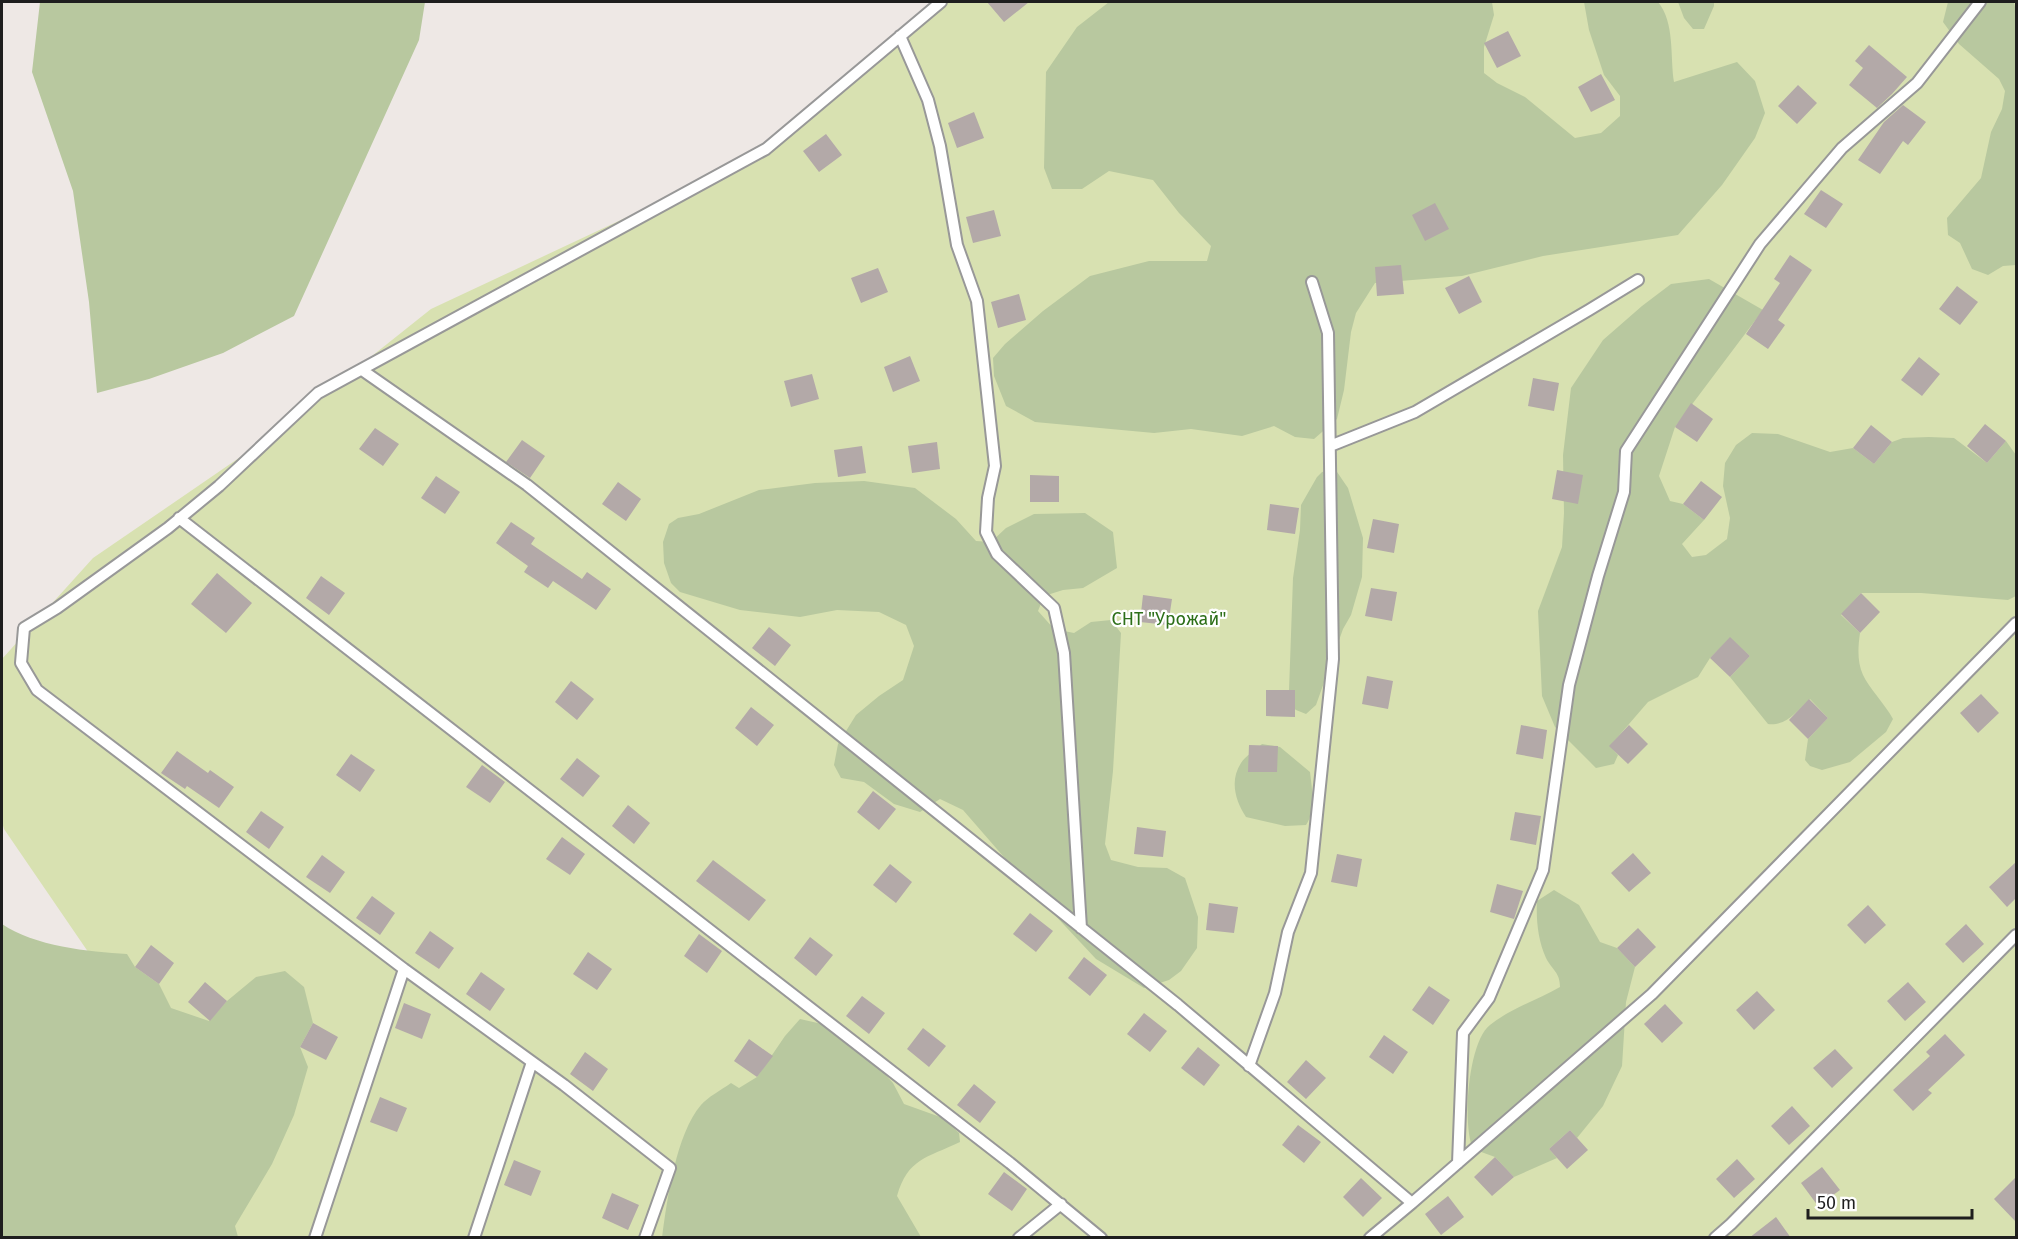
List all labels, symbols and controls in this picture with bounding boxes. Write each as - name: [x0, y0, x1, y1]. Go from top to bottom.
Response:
- park label: СНТ "Урожай": [1112, 608, 1226, 630]
- scale bar: [1808, 1182, 1972, 1220]
- text: 50 m: [1817, 1192, 1856, 1214]

